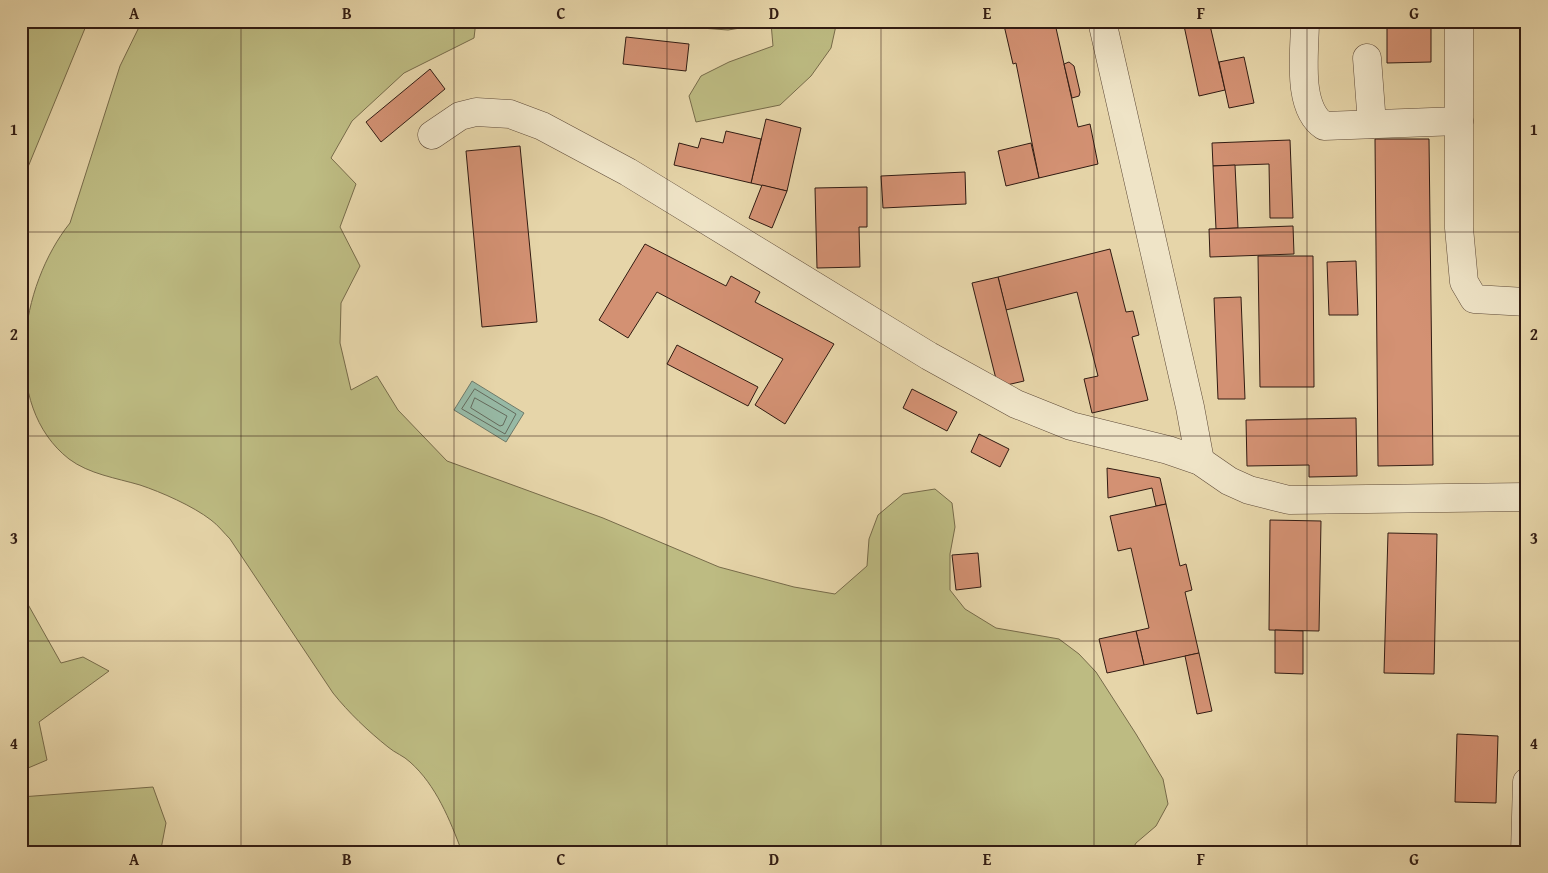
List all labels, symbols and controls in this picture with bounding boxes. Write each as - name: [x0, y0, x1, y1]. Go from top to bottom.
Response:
- text: A: [129, 1, 140, 25]
- text: B: [342, 1, 352, 25]
- text: C: [556, 1, 566, 25]
- text: D: [769, 1, 779, 25]
- text: E: [983, 1, 992, 25]
- text: F: [1197, 1, 1205, 25]
- text: G: [1409, 1, 1419, 25]
- text: 1: [10, 117, 18, 141]
- text: 1: [1530, 117, 1538, 141]
- text: 2: [10, 322, 18, 346]
- text: 2: [1530, 322, 1538, 346]
- text: 3: [10, 526, 18, 550]
- text: 3: [1530, 526, 1538, 550]
- text: 4: [10, 731, 18, 755]
- text: 4: [1530, 731, 1538, 755]
- text: A: [129, 847, 140, 871]
- text: B: [342, 847, 352, 871]
- text: C: [556, 847, 566, 871]
- text: D: [769, 847, 779, 871]
- text: E: [983, 847, 992, 871]
- text: F: [1197, 847, 1205, 871]
- text: G: [1409, 847, 1419, 871]

